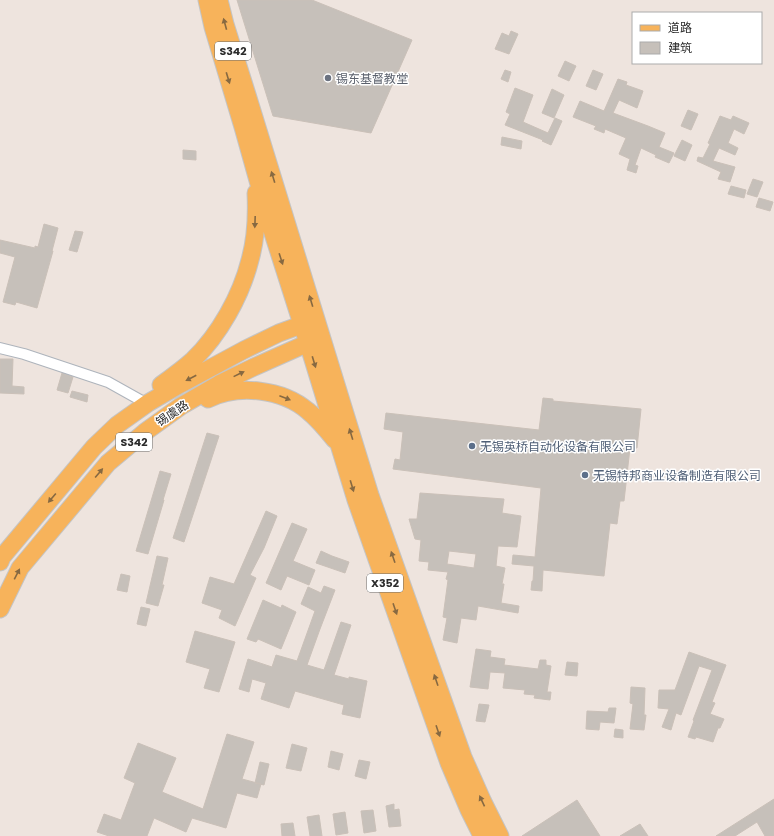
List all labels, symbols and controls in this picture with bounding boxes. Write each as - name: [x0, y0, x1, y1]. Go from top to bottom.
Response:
- legend: [632, 12, 762, 64]
- one-way arrow: [222, 18, 228, 30]
- text: 道路: [668, 19, 692, 36]
- text: 建筑: [668, 39, 692, 56]
- road number: S342: [215, 42, 251, 60]
- place label: 锡东基督教堂: [336, 70, 408, 87]
- one-way arrow: [225, 72, 231, 84]
- marker: 锡东基督教堂: [323, 73, 333, 83]
- one-way arrow: [270, 171, 276, 183]
- one-way arrow: [252, 216, 259, 228]
- one-way arrow: [278, 253, 284, 265]
- one-way arrow: [308, 295, 314, 307]
- one-way arrow: [311, 356, 317, 368]
- one-way arrow: [233, 371, 244, 378]
- one-way arrow: [186, 375, 197, 381]
- one-way arrow: [279, 395, 291, 401]
- street label: 锡虞路: [152, 396, 192, 430]
- one-way arrow: [348, 427, 354, 439]
- road number: S342: [116, 433, 152, 451]
- place label: 无锡英桥自动化设备有限公司: [480, 438, 636, 455]
- marker: 无锡英桥自动化设备有限公司: [467, 441, 477, 451]
- place label: 无锡特邦商业设备制造有限公司: [593, 467, 761, 484]
- one-way arrow: [95, 468, 104, 479]
- marker: 无锡特邦商业设备制造有限公司: [580, 470, 590, 480]
- one-way arrow: [349, 480, 355, 492]
- one-way arrow: [47, 492, 56, 503]
- one-way arrow: [389, 551, 395, 563]
- one-way arrow: [14, 568, 20, 580]
- road number: X352: [367, 574, 403, 592]
- one-way arrow: [392, 603, 398, 615]
- one-way arrow: [433, 673, 439, 685]
- one-way arrow: [435, 726, 441, 738]
- one-way arrow: [479, 795, 486, 807]

